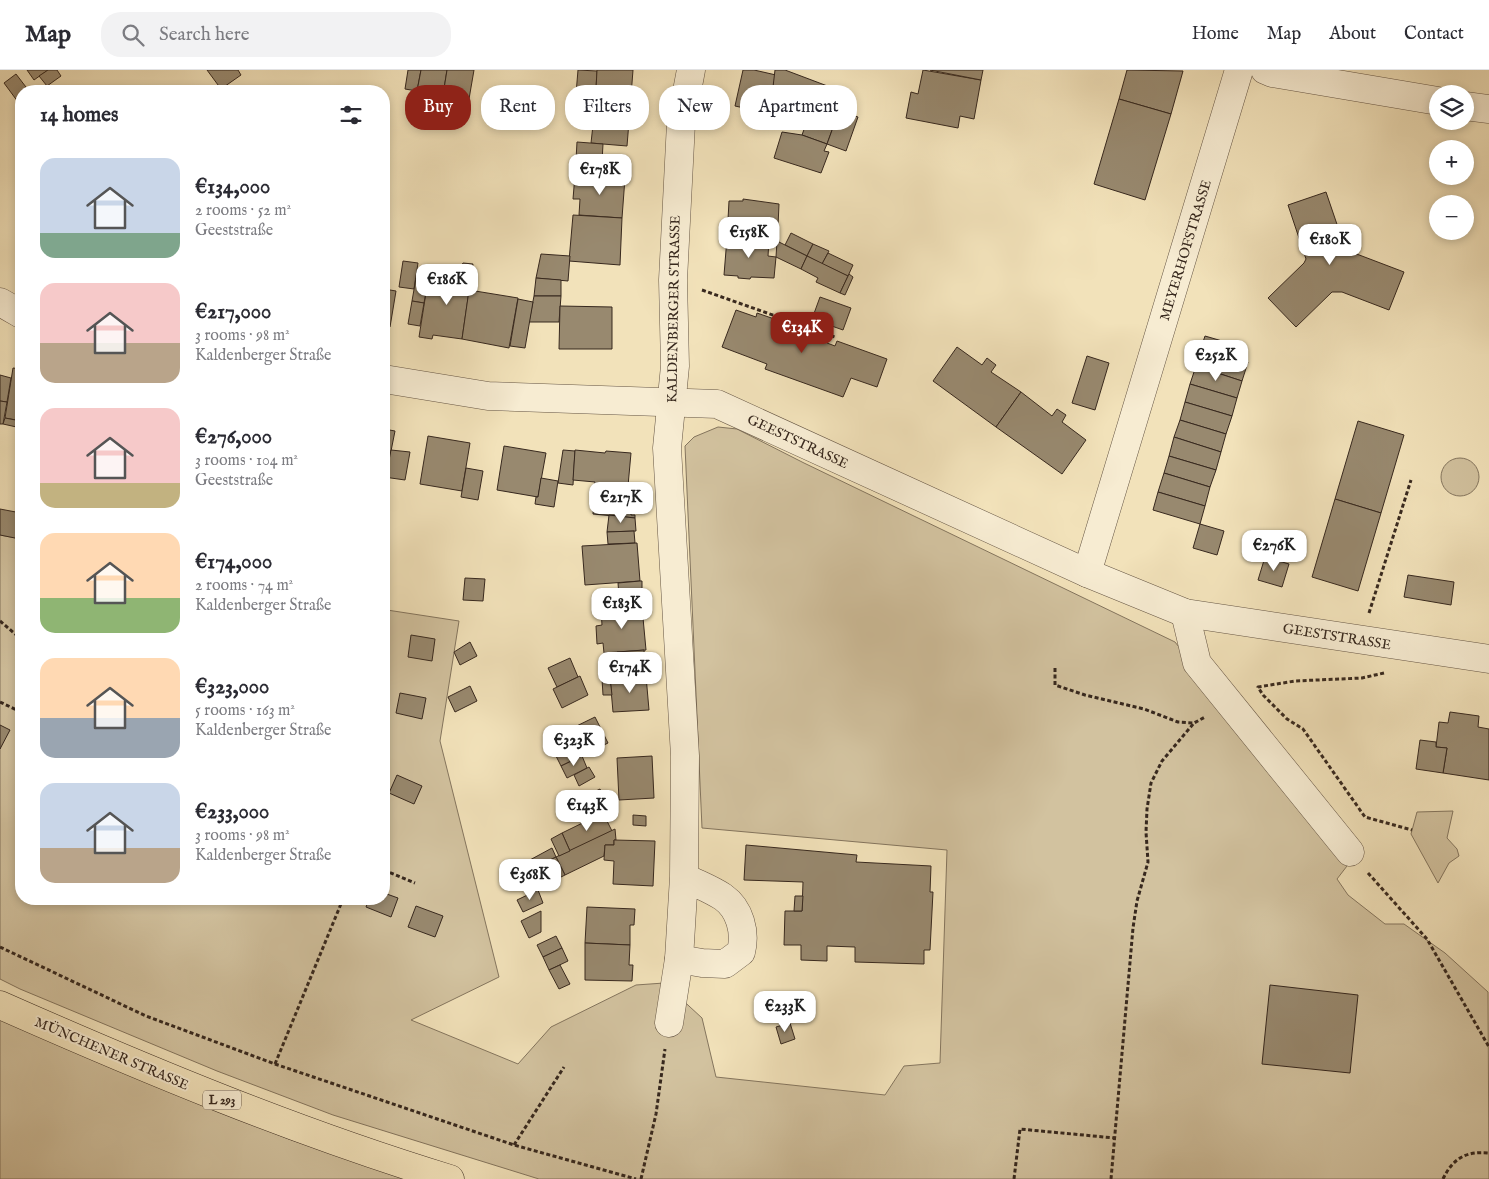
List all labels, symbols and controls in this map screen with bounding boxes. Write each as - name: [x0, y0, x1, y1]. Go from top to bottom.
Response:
- search box: [101, 12, 451, 57]
- text: Map: [25, 19, 71, 50]
- icon: search: [119, 21, 147, 49]
- text: Search here: [159, 23, 250, 47]
- text: Home: [1192, 23, 1239, 46]
- text: Map: [1267, 23, 1301, 46]
- text: About: [1329, 23, 1376, 46]
- text: Contact: [1404, 23, 1464, 46]
- chip: Buy: [405, 85, 471, 130]
- chip: Rent: [481, 85, 555, 130]
- chip: Filters: [565, 85, 649, 130]
- chip: New: [659, 85, 730, 130]
- chip: Apartment: [740, 85, 857, 130]
- map controls: [1429, 85, 1474, 240]
- button: layers: [1429, 85, 1474, 130]
- icon: filters: [337, 101, 365, 129]
- text: 14 homes: [40, 102, 118, 129]
- button: +: [1429, 140, 1474, 185]
- pin: €178K: [565, 154, 635, 196]
- text: €178K: [580, 160, 620, 180]
- text: €134,000: [195, 174, 270, 201]
- street label: MEYERHOFSTRASSE: [1156, 177, 1216, 323]
- icon: home: [80, 178, 140, 238]
- button: −: [1429, 195, 1474, 240]
- text: 2 rooms · 52 m²: [195, 201, 291, 221]
- street label: KALDENBERGER STRASSE: [663, 215, 685, 403]
- pin: €158K: [714, 216, 784, 259]
- text: Geeststraße: [195, 221, 273, 241]
- text: €158K: [730, 223, 768, 243]
- pin: €180K: [1295, 224, 1365, 266]
- text: €180K: [1309, 230, 1351, 250]
- pin: €186K: [412, 264, 482, 306]
- text: €186K: [427, 270, 467, 290]
- text: €217,000: [195, 299, 271, 326]
- icon: home: [80, 303, 140, 363]
- pin: €134K: [767, 312, 837, 354]
- text: €134K: [782, 318, 822, 338]
- text: 3 rooms · 98 m²: [195, 326, 290, 346]
- pin: €252K: [1181, 340, 1251, 382]
- text: Kaldenberger Straße: [195, 346, 331, 366]
- text: €252K: [1195, 346, 1237, 366]
- street label: GEESTSTRASSE: [744, 411, 851, 473]
- text: €276,000: [195, 424, 272, 451]
- icon: home: [80, 428, 140, 488]
- text: 3 rooms · 104 m²: [195, 451, 298, 471]
- text: Geeststraße: [195, 471, 273, 491]
- pin: €217K: [586, 482, 656, 524]
- text: €217K: [600, 488, 642, 508]
- pin: €276K: [1239, 530, 1309, 572]
- text: €276K: [1253, 536, 1295, 556]
- text: €174,000: [195, 549, 272, 576]
- icon: home: [80, 553, 140, 613]
- text: 2 rooms · 74 m²: [195, 576, 293, 596]
- pin: €183K: [587, 588, 657, 630]
- text: €183K: [602, 594, 642, 614]
- text: Kaldenberger Straße: [195, 596, 331, 616]
- street label: GEESTSTRASSE: [1281, 620, 1393, 654]
- pin: €174K: [595, 652, 665, 694]
- text: €174K: [609, 658, 651, 678]
- text: €323,000: [195, 674, 269, 701]
- icon: home: [80, 678, 140, 738]
- text: 5 rooms · 163 m²: [195, 701, 295, 721]
- text: Kaldenberger Straße: [195, 721, 331, 741]
- pin: €323K: [539, 724, 609, 767]
- text: €323K: [554, 731, 594, 751]
- pin: €143K: [552, 790, 622, 832]
- text: €143K: [567, 796, 607, 816]
- text: €233,000: [195, 799, 269, 826]
- icon: home: [80, 803, 140, 863]
- text: 3 rooms · 98 m²: [195, 826, 290, 846]
- text: Kaldenberger Straße: [195, 846, 331, 866]
- pin: €368K: [495, 858, 565, 901]
- text: €368K: [510, 865, 550, 885]
- pin: €233K: [750, 990, 820, 1033]
- text: €233K: [765, 997, 805, 1017]
- street label: MÜNCHENER STRASSE: [32, 1012, 192, 1095]
- road number: L 293: [203, 1090, 241, 1110]

